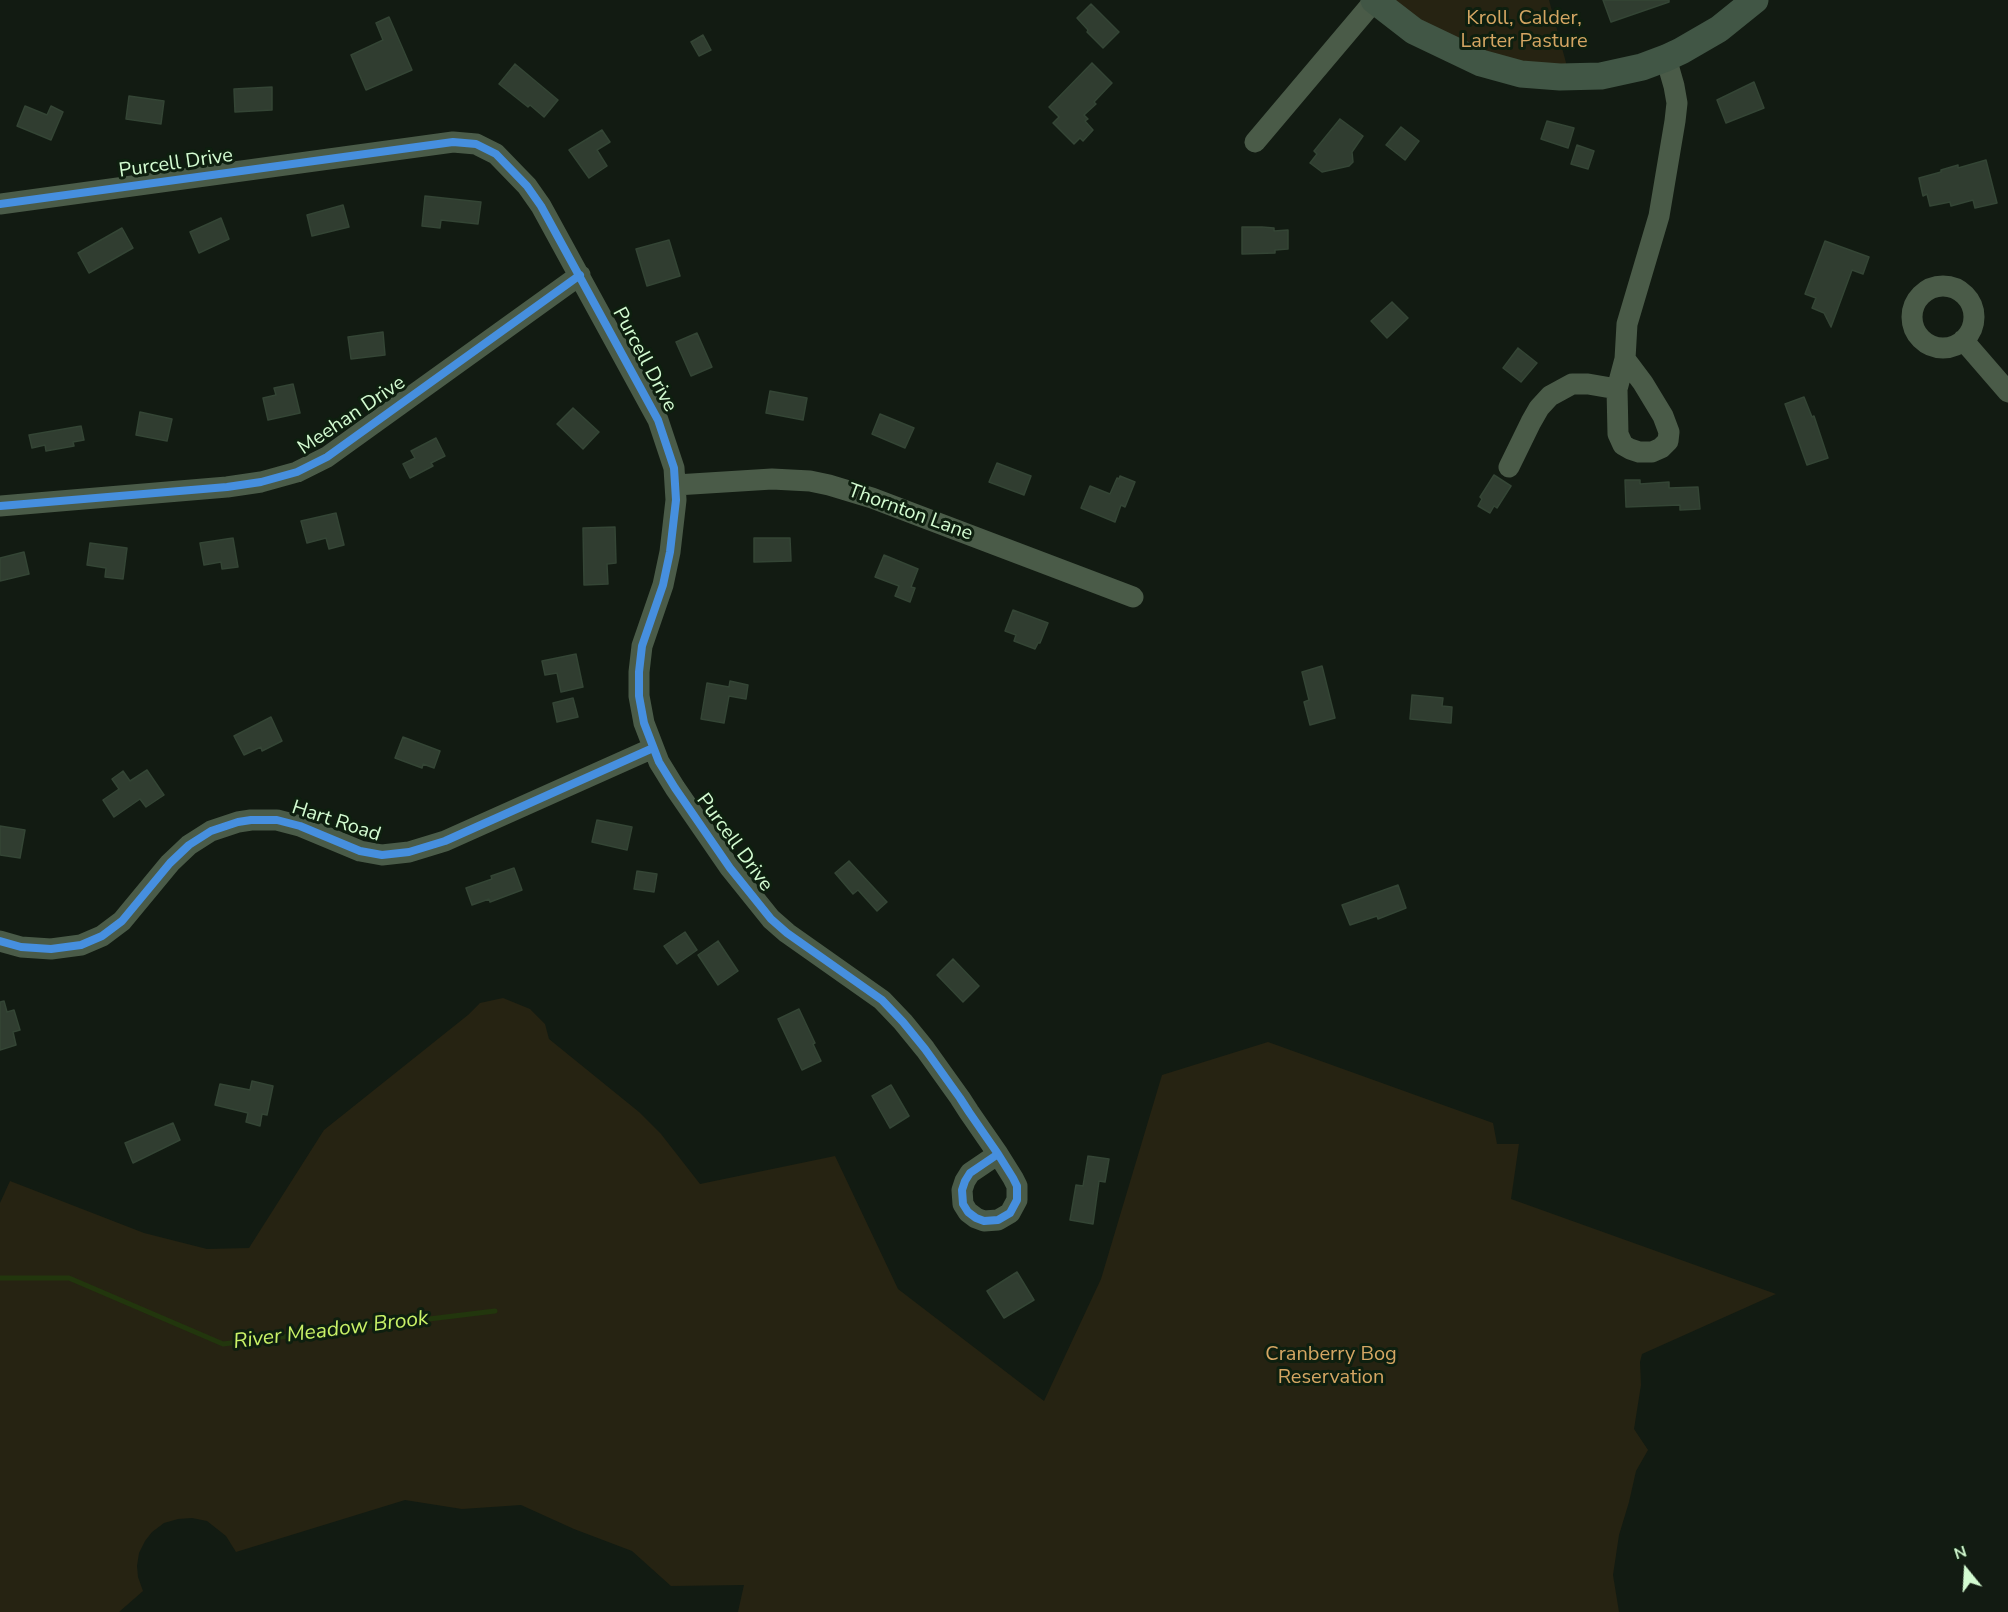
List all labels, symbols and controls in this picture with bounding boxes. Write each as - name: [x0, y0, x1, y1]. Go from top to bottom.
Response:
- park label: Kroll, Calder, Larter Pasture: [1460, 7, 1588, 54]
- street label: Purcell Drive: [117, 144, 235, 184]
- street label: Purcell Drive: [606, 304, 682, 416]
- street label: Meehan Drive: [294, 371, 410, 461]
- street label: Thornton Lane: [844, 479, 976, 547]
- street label: Purcell Drive: [691, 789, 777, 897]
- street label: Hart Road: [288, 796, 384, 848]
- water label: River Meadow Brook: [232, 1307, 430, 1355]
- park label: Cranberry Bog Reservation: [1265, 1343, 1397, 1390]
- north arrow: [1936, 1540, 1996, 1600]
- text: N: [1951, 1541, 1970, 1565]

